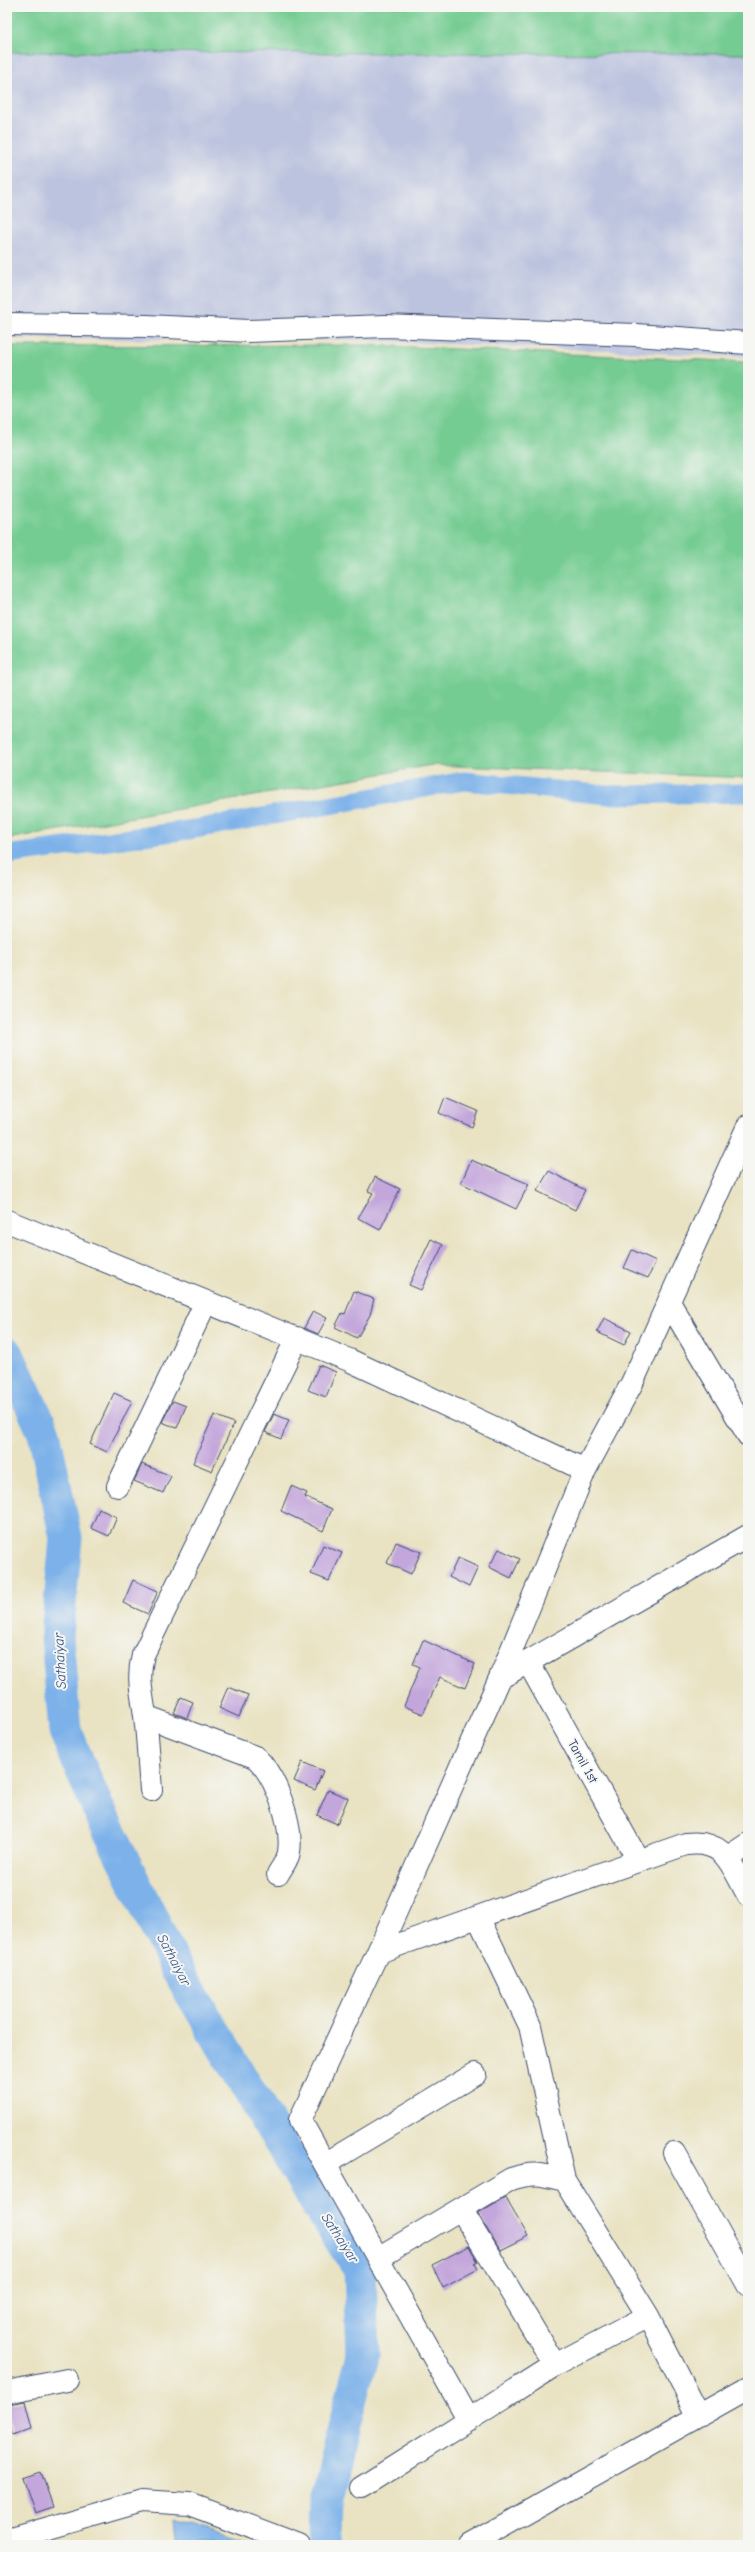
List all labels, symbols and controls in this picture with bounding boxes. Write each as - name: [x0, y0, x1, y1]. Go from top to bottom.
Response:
- water label: Sathaiyar: [50, 1631, 70, 1690]
- street label: Tamil 1st: [565, 1737, 602, 1787]
- water label: Sathaiyar: [153, 1931, 195, 1990]
- water label: Sathaiyar: [318, 2210, 363, 2267]

